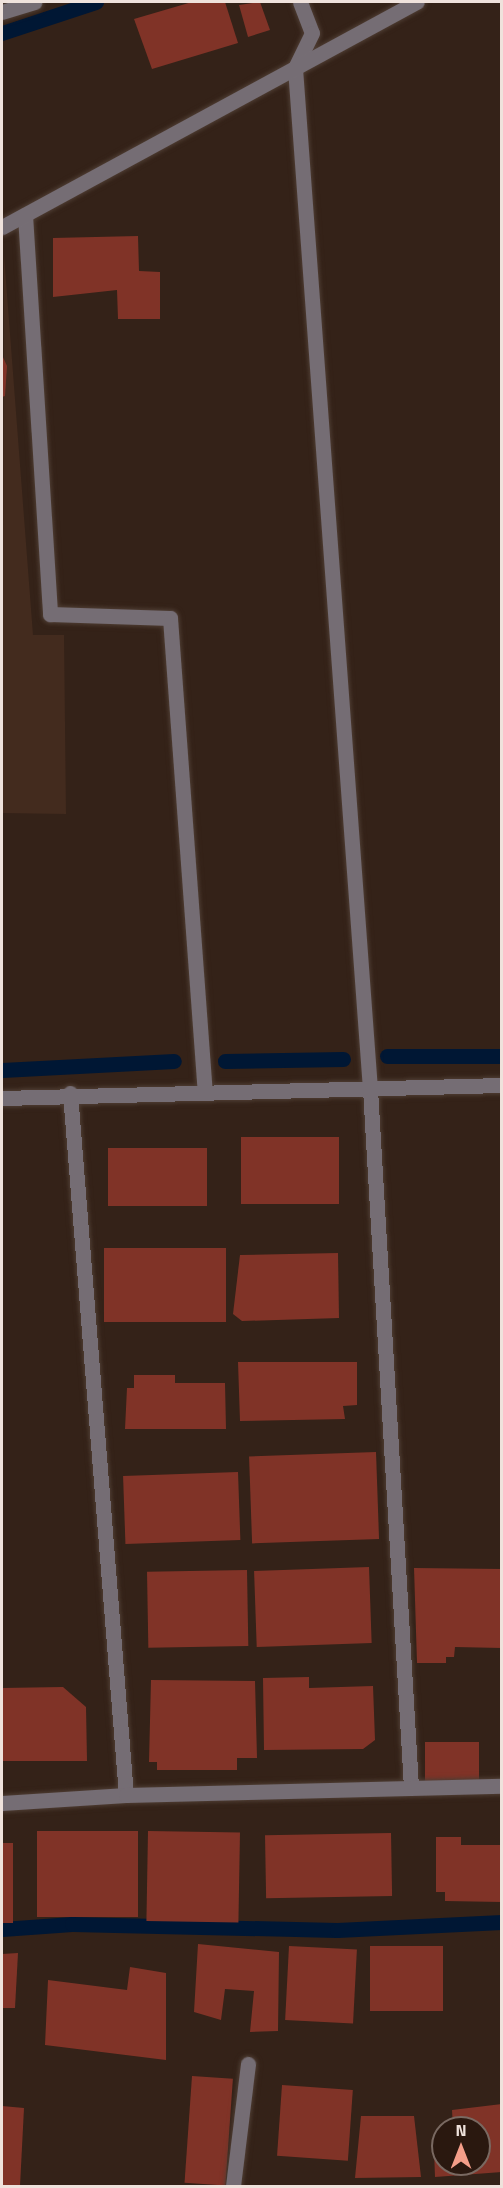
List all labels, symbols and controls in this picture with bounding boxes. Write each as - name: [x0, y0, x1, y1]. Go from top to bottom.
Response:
- north arrow: [431, 2116, 491, 2176]
- text: N: [455, 2118, 467, 2142]

